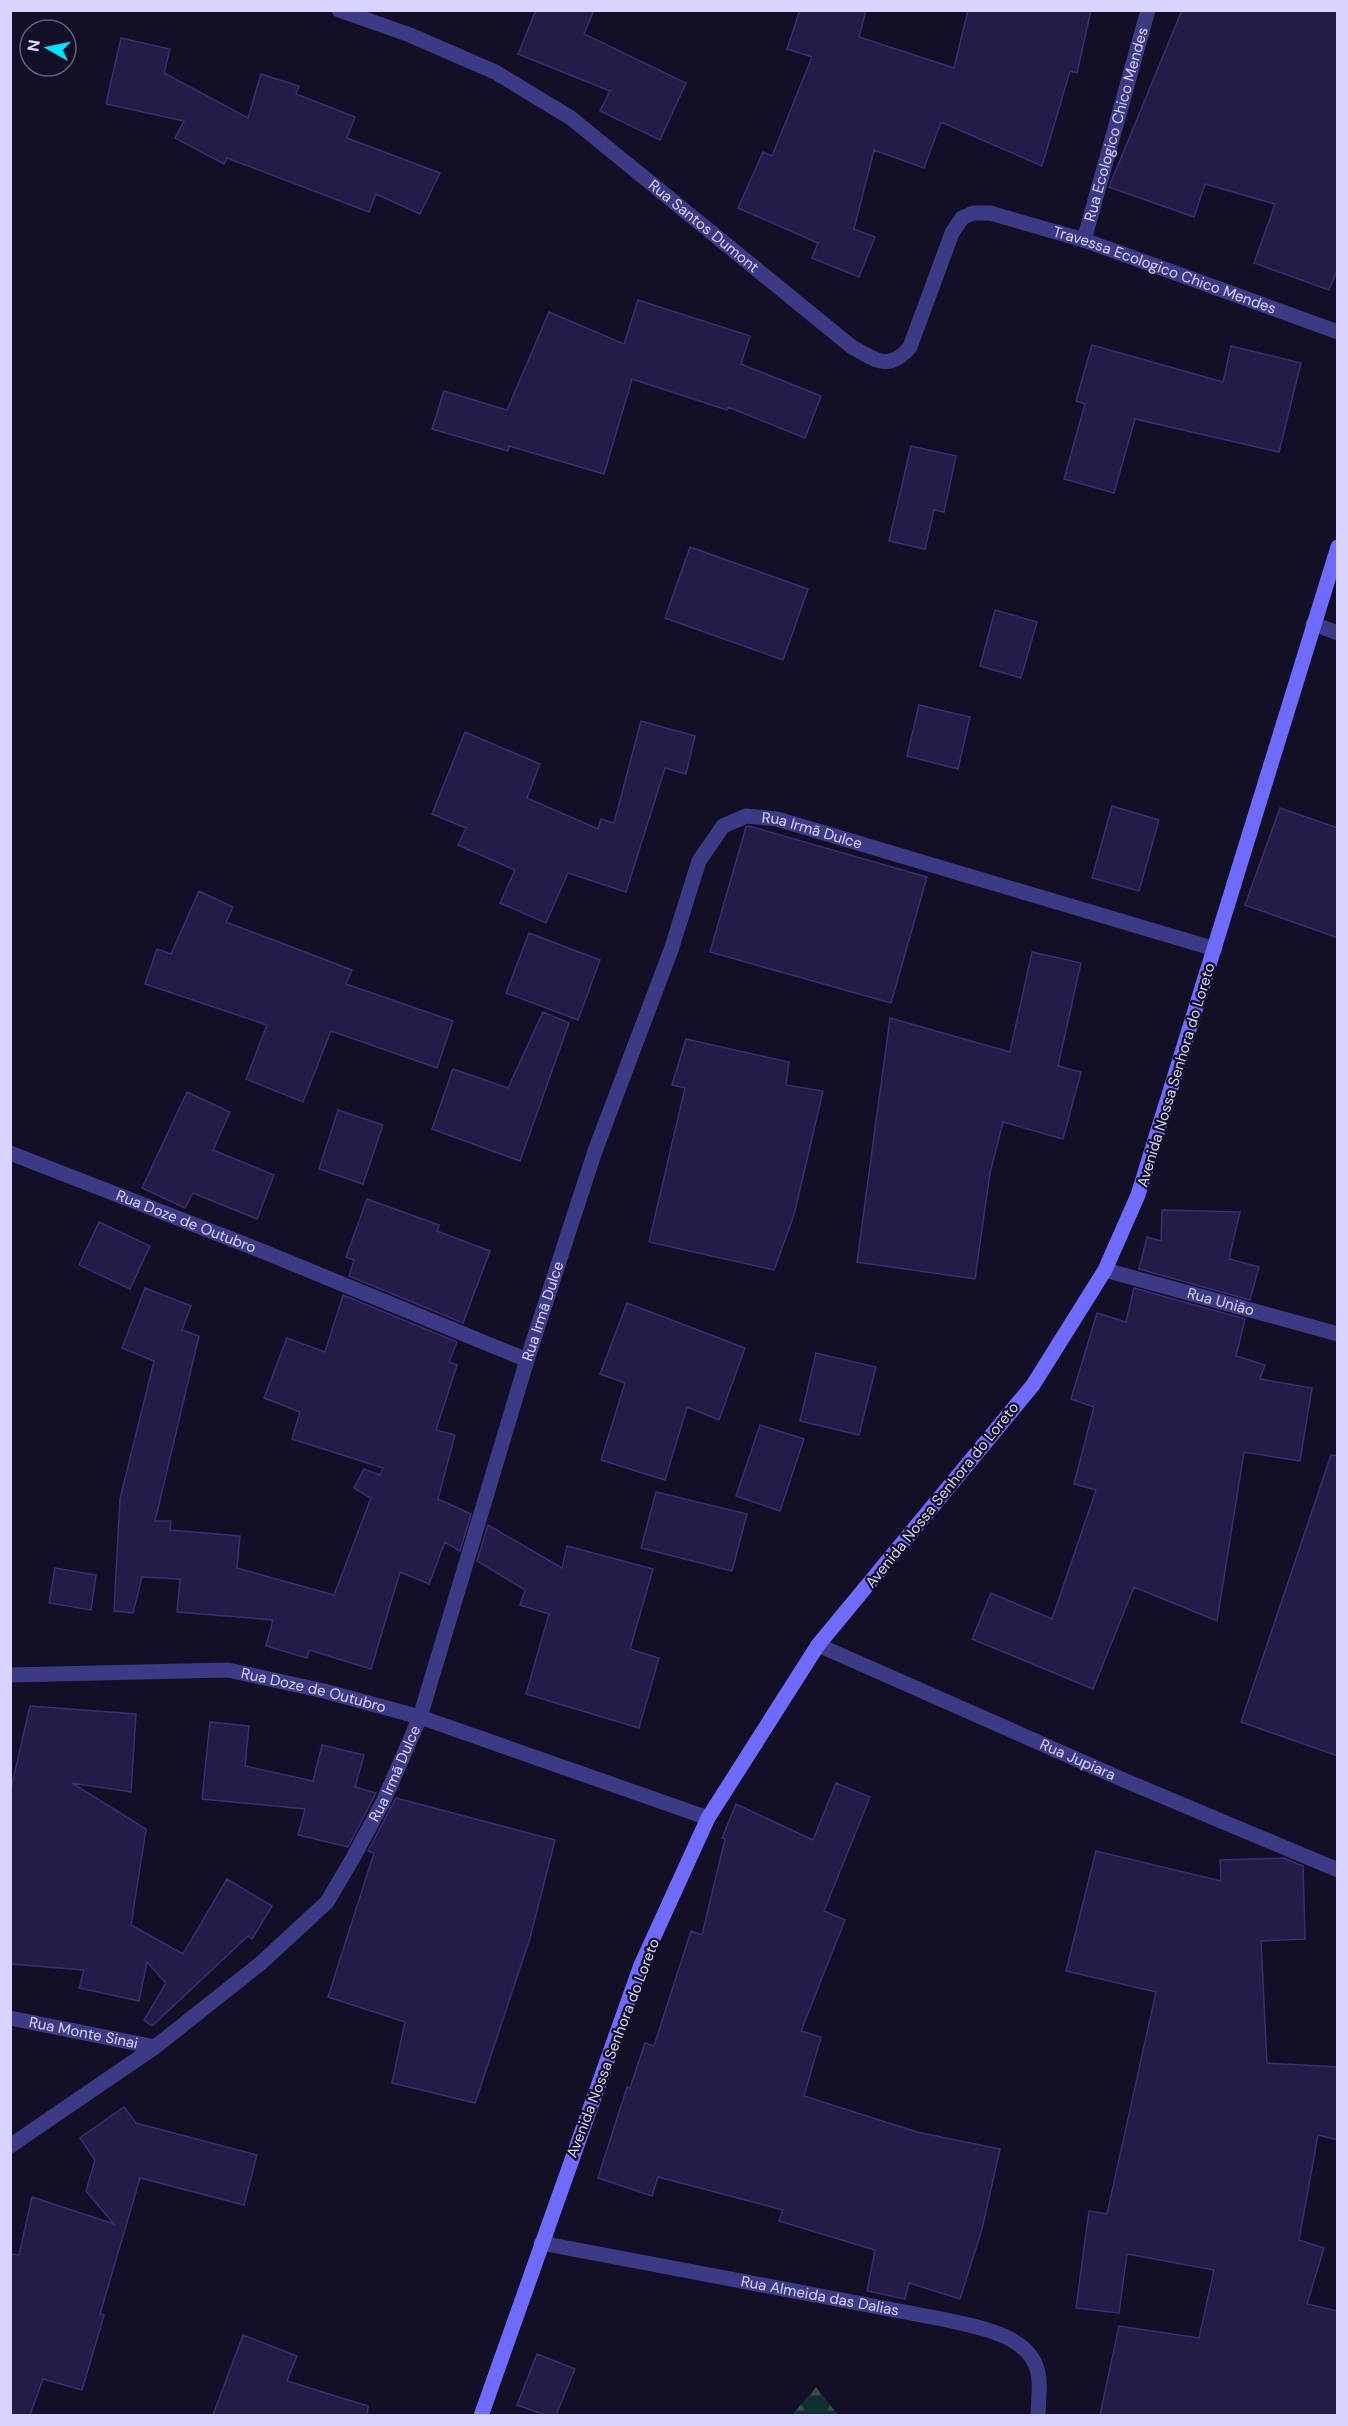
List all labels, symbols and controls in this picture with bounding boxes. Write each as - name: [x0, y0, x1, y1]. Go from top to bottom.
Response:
- north arrow: [18, 18, 78, 78]
- street label: Rua Ecologico Chico Mendes: [1080, 25, 1153, 224]
- text: N: [22, 38, 45, 53]
- street label: Rua Santos Dumont: [644, 175, 763, 277]
- street label: Travessa Ecologico Chico Mendes: [1051, 222, 1279, 319]
- street label: Rua Irmã Dulce: [761, 808, 865, 854]
- street label: Avenida Nossa Senhora do Loreto: [1132, 960, 1220, 1190]
- street label: Rua Doze de Outubro: [113, 1185, 259, 1258]
- street label: Rua Irmã Dulce: [517, 1259, 568, 1364]
- street label: Rua União: [1185, 1283, 1257, 1321]
- street label: Avenida Nossa Senhora do Loreto: [861, 1398, 1023, 1592]
- street label: Rua Doze de Outubro: [239, 1663, 388, 1717]
- street label: Rua Irmã Dulce: [364, 1722, 425, 1825]
- street label: Rua Jupiara: [1037, 1734, 1119, 1785]
- street label: Avenida Nossa Senhora do Loreto: [562, 1935, 664, 2161]
- street label: Rua Monte Sinai: [27, 2012, 140, 2053]
- street label: Rua Almeida das Dalias: [739, 2271, 901, 2321]

